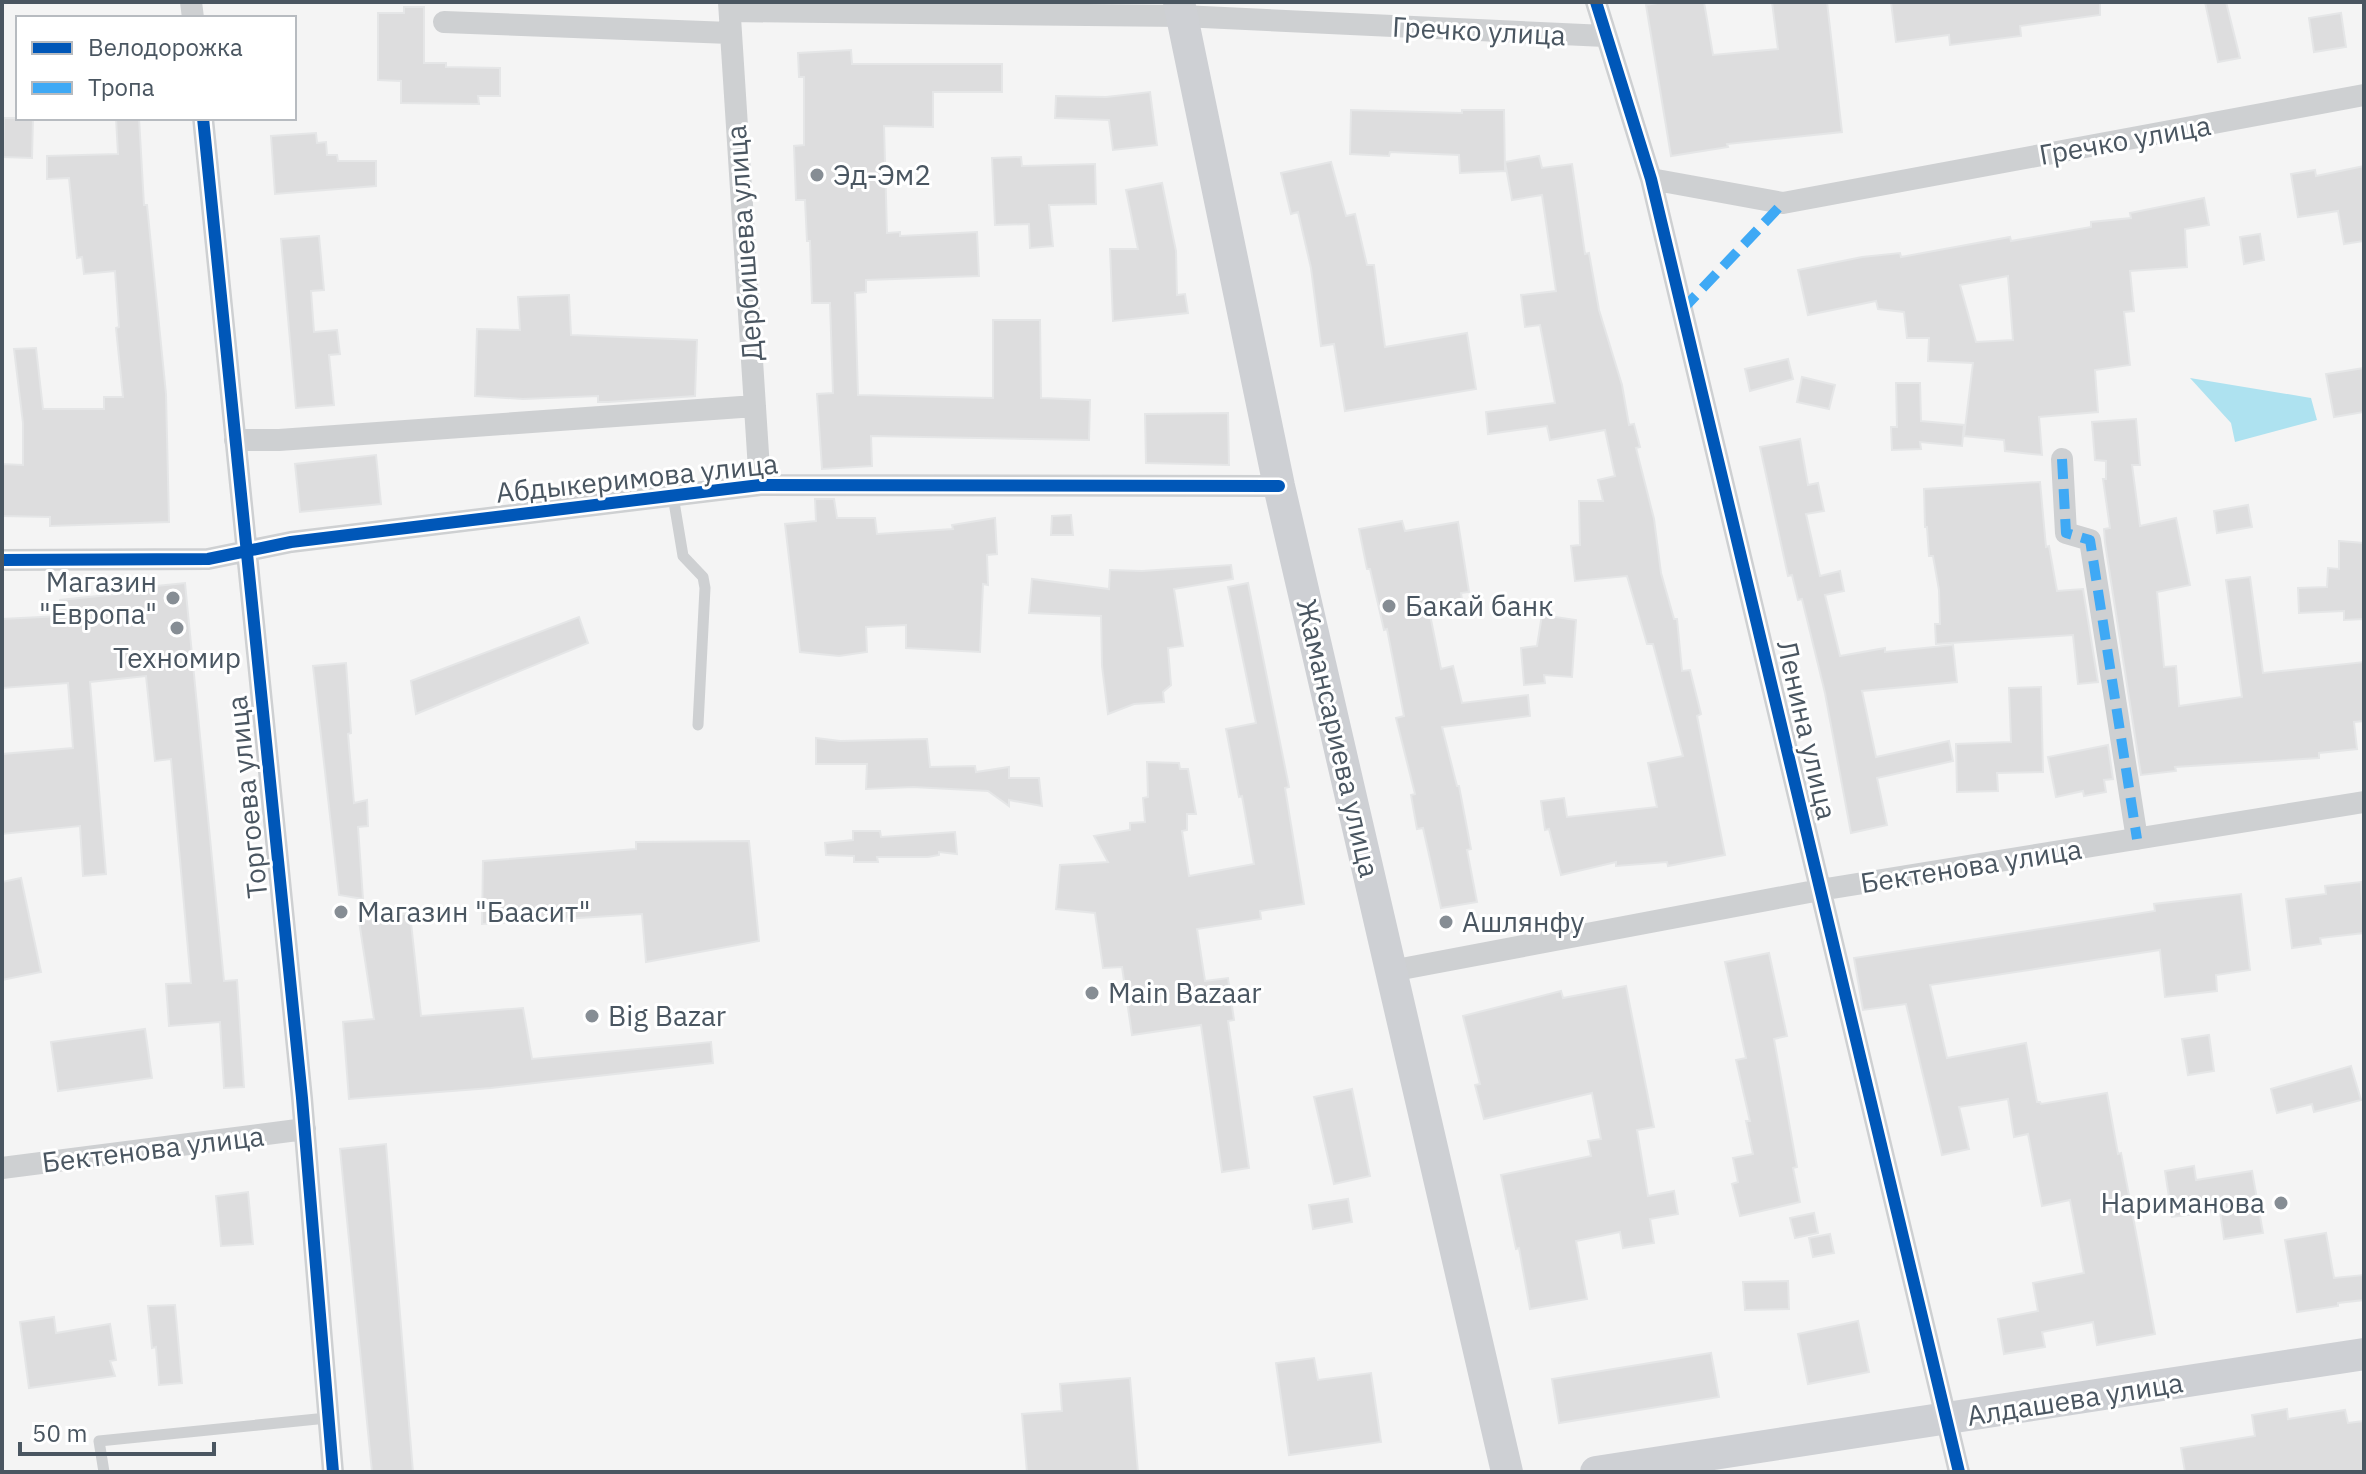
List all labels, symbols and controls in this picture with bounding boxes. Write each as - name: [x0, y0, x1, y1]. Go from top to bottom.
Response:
- street label: Гречко улица: [1391, 7, 1567, 54]
- legend: [16, 16, 296, 120]
- text: Велодорожка: [88, 31, 243, 63]
- text: Тропа: [88, 71, 155, 103]
- street label: Гречко улица: [2036, 106, 2214, 173]
- street label: Дербишева улица: [717, 124, 770, 362]
- place label: Эд-Эм2: [833, 156, 931, 193]
- marker: Эд-Эм2: [808, 166, 826, 184]
- street label: Абдыкеримова улица: [494, 444, 780, 511]
- place label: Магазин "Европа": [39, 563, 157, 632]
- place label: Бакай банк: [1405, 587, 1554, 624]
- marker: Магазин "Европа": [164, 589, 182, 607]
- street label: Жамансариева улица: [1288, 595, 1389, 881]
- marker: Бакай банк: [1380, 597, 1398, 615]
- marker: Техномир: [168, 619, 186, 637]
- street label: Ленина улица: [1769, 637, 1846, 823]
- place label: Техномир: [113, 639, 241, 676]
- street label: Торгоева улица: [217, 694, 276, 900]
- street label: Бектенова улица: [1858, 830, 2084, 901]
- place label: Магазин "Баасит": [357, 893, 591, 930]
- marker: Магазин "Баасит": [332, 903, 350, 921]
- place label: Ашлянфу: [1462, 903, 1584, 940]
- marker: Ашлянфу: [1437, 913, 1455, 931]
- place label: Main Bazaar: [1108, 974, 1262, 1011]
- marker: Main Bazaar: [1083, 984, 1101, 1002]
- place label: Big Bazar: [608, 997, 726, 1034]
- marker: Big Bazar: [583, 1007, 601, 1025]
- street label: Бектенова улица: [40, 1117, 266, 1180]
- place label: Нариманова: [2101, 1184, 2265, 1221]
- marker: Нариманова: [2272, 1194, 2290, 1212]
- street label: Алдашева улица: [1964, 1363, 2186, 1434]
- scale bar: [20, 1406, 214, 1456]
- text: 50 m: [32, 1417, 87, 1449]

